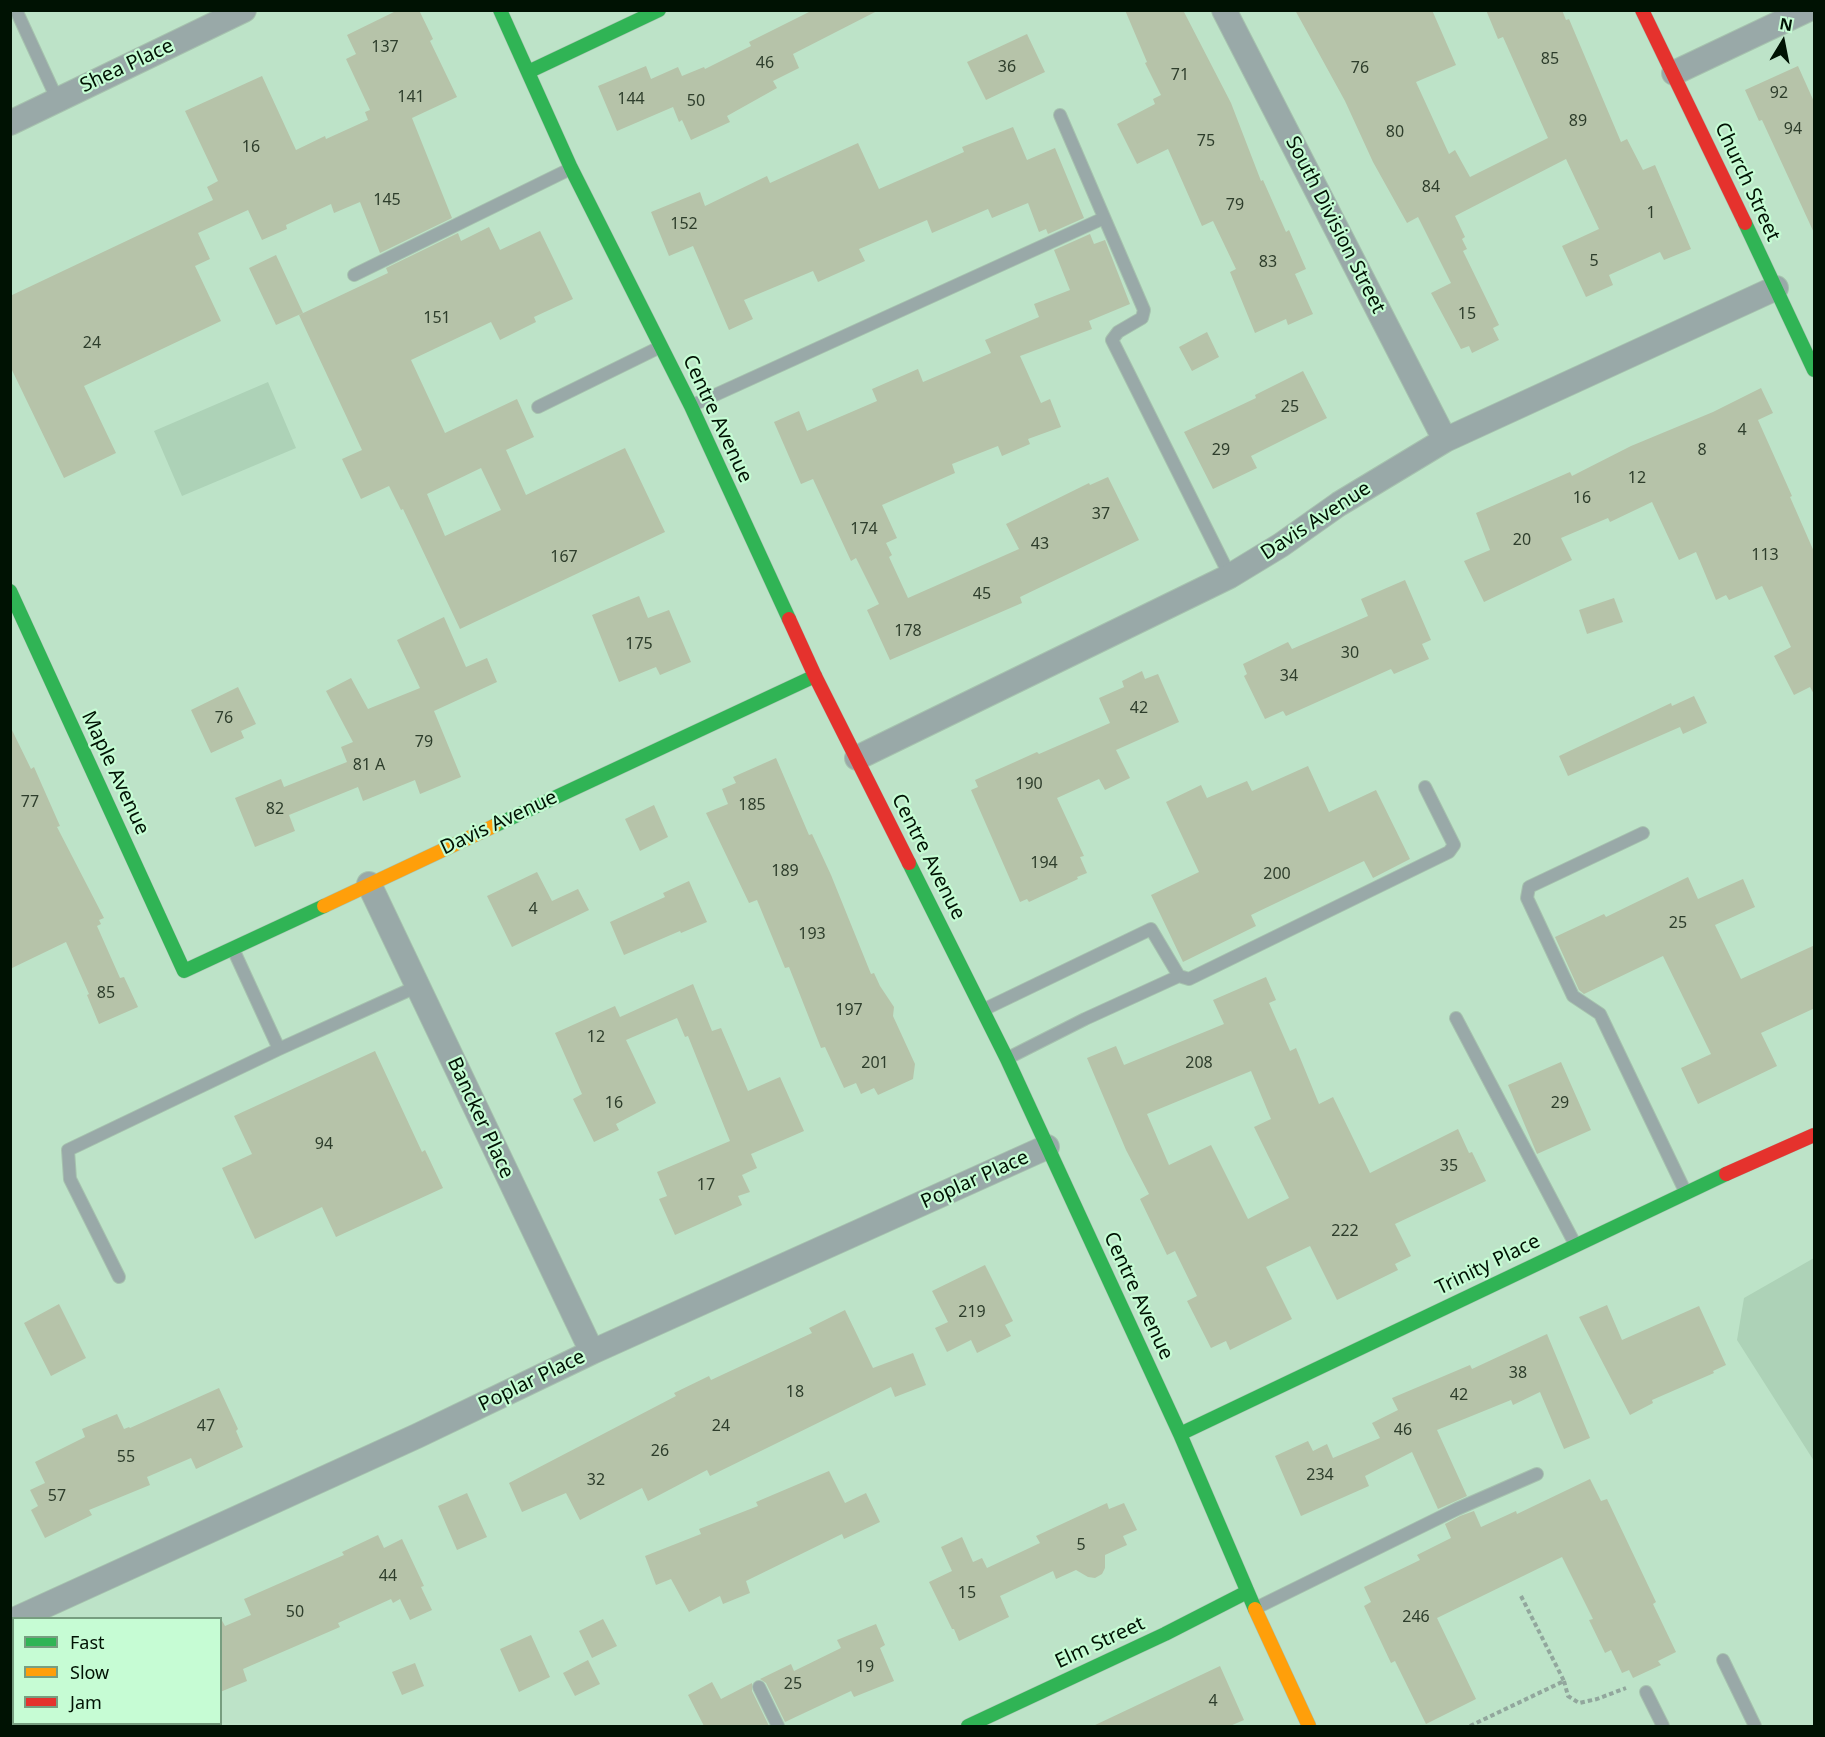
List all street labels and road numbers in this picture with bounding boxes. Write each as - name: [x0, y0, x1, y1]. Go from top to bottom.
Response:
- street label: Shea Place: [76, 34, 178, 98]
- street label: Church Street: [1709, 119, 1785, 245]
- street label: South Division Street: [1280, 132, 1390, 318]
- street label: Centre Avenue: [677, 351, 757, 487]
- street label: Davis Avenue: [1257, 477, 1375, 565]
- street label: Maple Avenue: [76, 707, 154, 839]
- street label: Davis Avenue: [437, 785, 561, 861]
- street label: Centre Avenue: [886, 790, 970, 924]
- street label: Bancker Place: [441, 1054, 519, 1182]
- street label: Poplar Place: [917, 1146, 1033, 1214]
- street label: Centre Avenue: [1098, 1228, 1178, 1364]
- street label: Trinity Place: [1432, 1229, 1544, 1301]
- street label: Poplar Place: [475, 1345, 589, 1417]
- street label: Elm Street: [1051, 1612, 1149, 1674]

